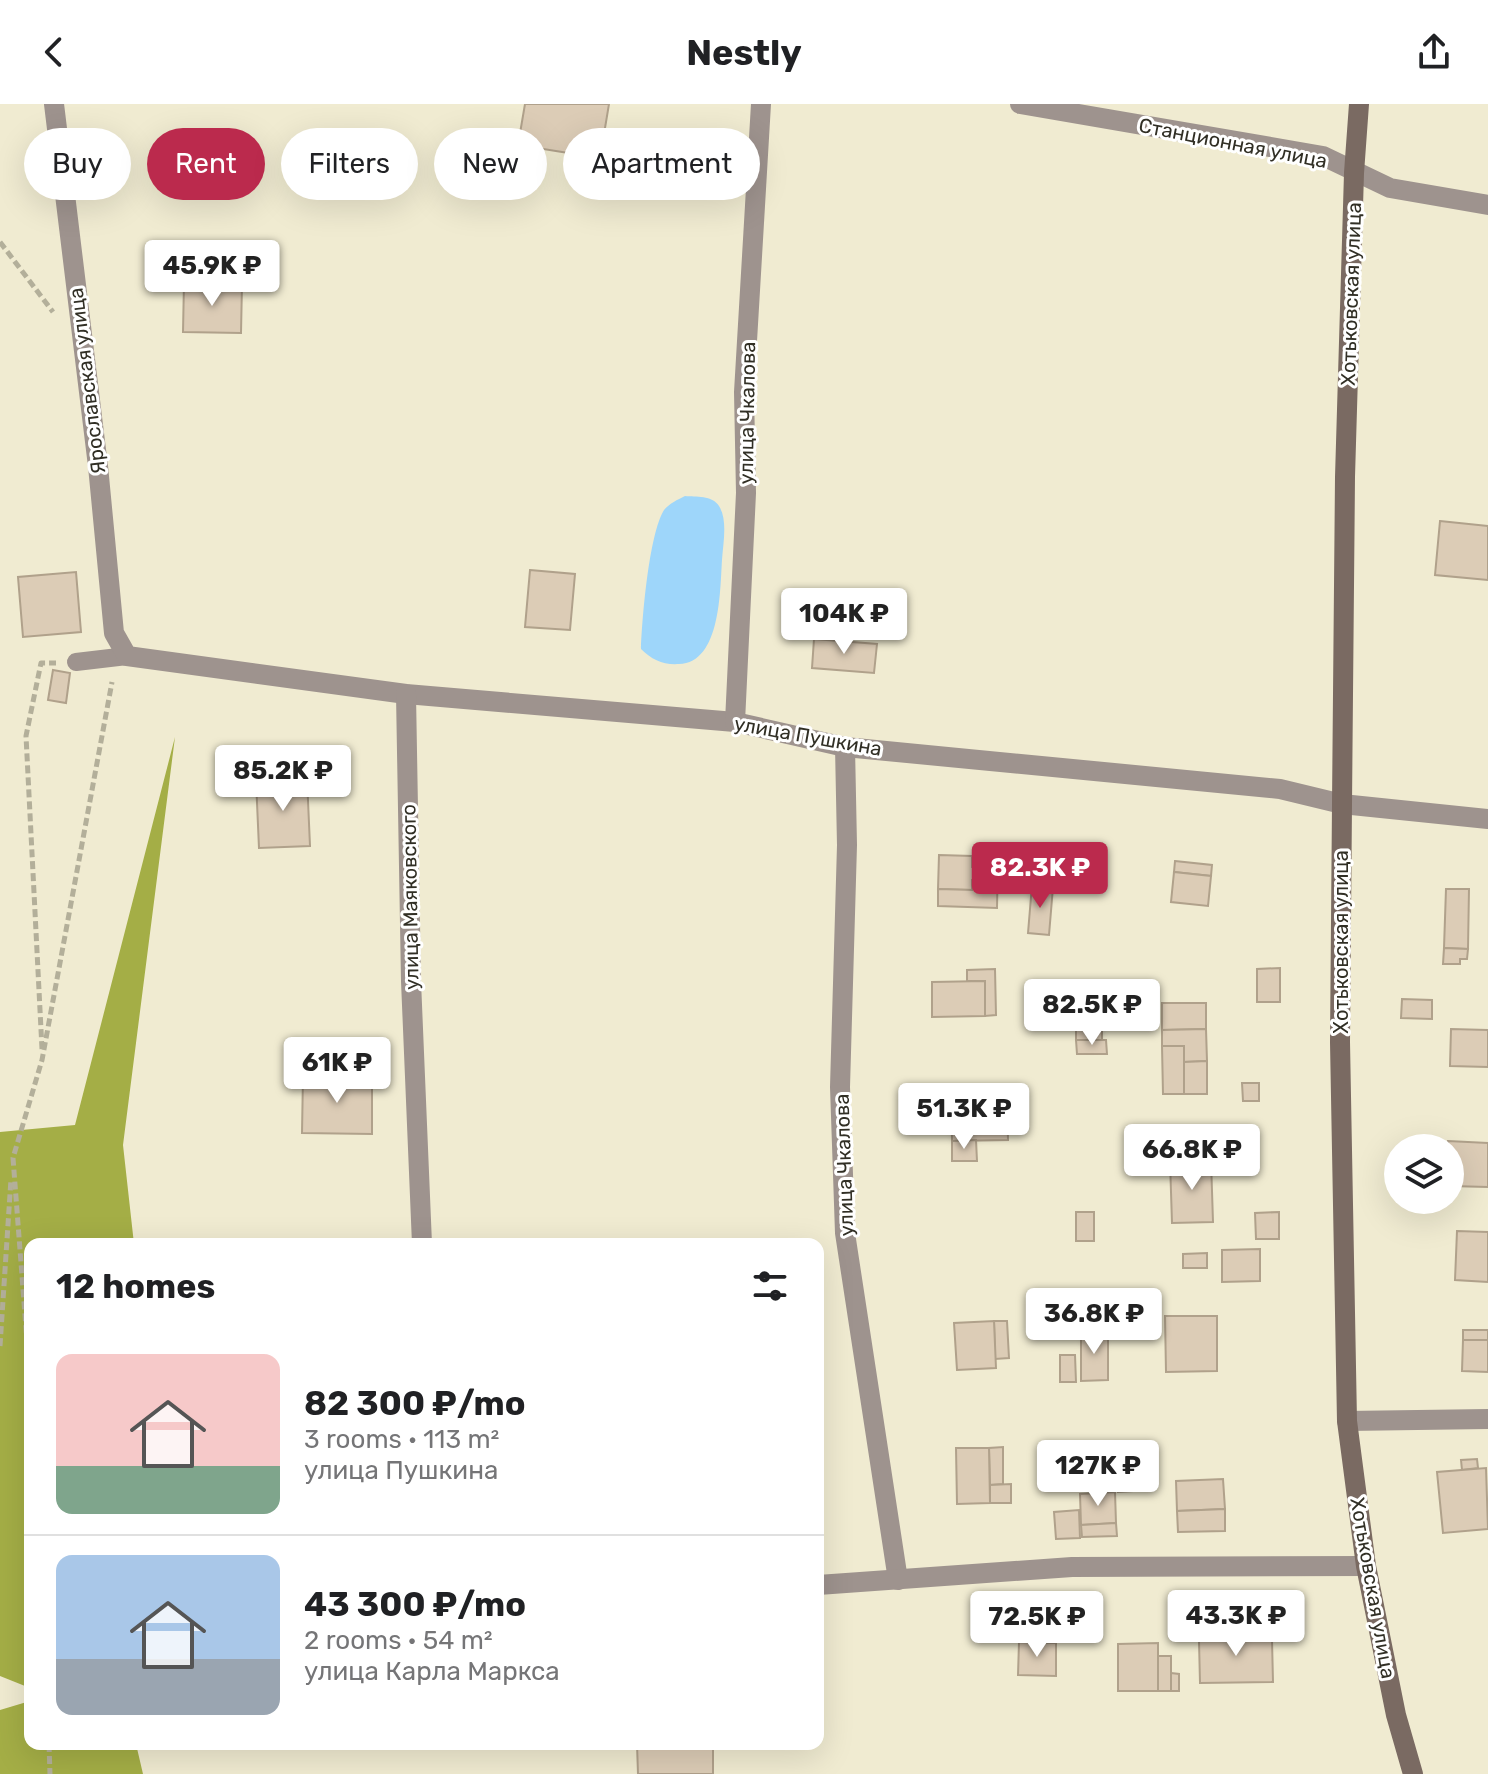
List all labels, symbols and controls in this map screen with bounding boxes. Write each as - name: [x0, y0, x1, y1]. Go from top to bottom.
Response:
- icon: back: [32, 30, 76, 74]
- icon: share: [1412, 30, 1456, 74]
- text: Nestly: [686, 31, 802, 74]
- street label: Станционная улица: [1137, 113, 1329, 173]
- chip: Buy: [24, 128, 131, 200]
- chip: Rent: [147, 128, 265, 200]
- chip: Filters: [281, 128, 418, 200]
- chip: New: [434, 128, 547, 200]
- chip: Apartment: [563, 128, 760, 200]
- street label: Хотьковская улица: [1336, 202, 1366, 386]
- pin: 45.9K ₽: [138, 240, 286, 308]
- text: 45.9K ₽: [163, 250, 261, 281]
- street label: Ярославская улица: [64, 286, 110, 476]
- street label: улица Чкалова: [734, 341, 760, 485]
- pin: 104K ₽: [779, 588, 909, 656]
- text: 104K ₽: [799, 598, 889, 629]
- street label: улица Пушкина: [732, 711, 884, 761]
- pin: 85.2K ₽: [209, 745, 357, 813]
- text: 85.2K ₽: [233, 755, 333, 786]
- street label: улица Маяковского: [396, 804, 424, 990]
- pin: 82.3K ₽: [966, 842, 1114, 910]
- street label: Хотьковская улица: [1329, 850, 1353, 1034]
- text: 82.3K ₽: [990, 852, 1090, 883]
- pin: 82.5K ₽: [1018, 979, 1166, 1047]
- text: 82.5K ₽: [1042, 989, 1142, 1020]
- pin: 61K ₽: [281, 1037, 393, 1105]
- text: 61K ₽: [302, 1047, 372, 1078]
- pin: 51.3K ₽: [890, 1083, 1038, 1151]
- street label: улица Чкалова: [830, 1093, 858, 1237]
- text: 51.3K ₽: [916, 1093, 1012, 1124]
- pin: 66.8K ₽: [1118, 1124, 1266, 1192]
- text: 66.8K ₽: [1142, 1134, 1242, 1165]
- map controls: [1384, 1134, 1464, 1214]
- button: layers: [1384, 1134, 1464, 1214]
- icon: filters: [748, 1264, 792, 1308]
- text: 12 homes: [56, 1266, 215, 1307]
- pin: 36.8K ₽: [1020, 1288, 1168, 1356]
- text: 36.8K ₽: [1044, 1298, 1144, 1329]
- text: 82 300 ₽/mo: [304, 1383, 525, 1424]
- icon: home: [120, 1386, 216, 1482]
- text: 3 rooms · 113 m²: [304, 1424, 499, 1455]
- pin: 127K ₽: [1033, 1440, 1163, 1508]
- text: 127K ₽: [1055, 1450, 1141, 1481]
- text: улица Пушкина: [304, 1455, 498, 1486]
- street label: Хотьковская улица: [1345, 1496, 1401, 1680]
- text: 43 300 ₽/mo: [304, 1584, 526, 1625]
- icon: home: [120, 1587, 216, 1683]
- pin: 43.3K ₽: [1162, 1590, 1310, 1658]
- pin: 72.5K ₽: [963, 1591, 1111, 1659]
- text: 43.3K ₽: [1186, 1600, 1286, 1631]
- text: 72.5K ₽: [988, 1601, 1086, 1632]
- text: 2 rooms · 54 m²: [304, 1625, 493, 1656]
- text: улица Карла Маркса: [304, 1656, 560, 1687]

